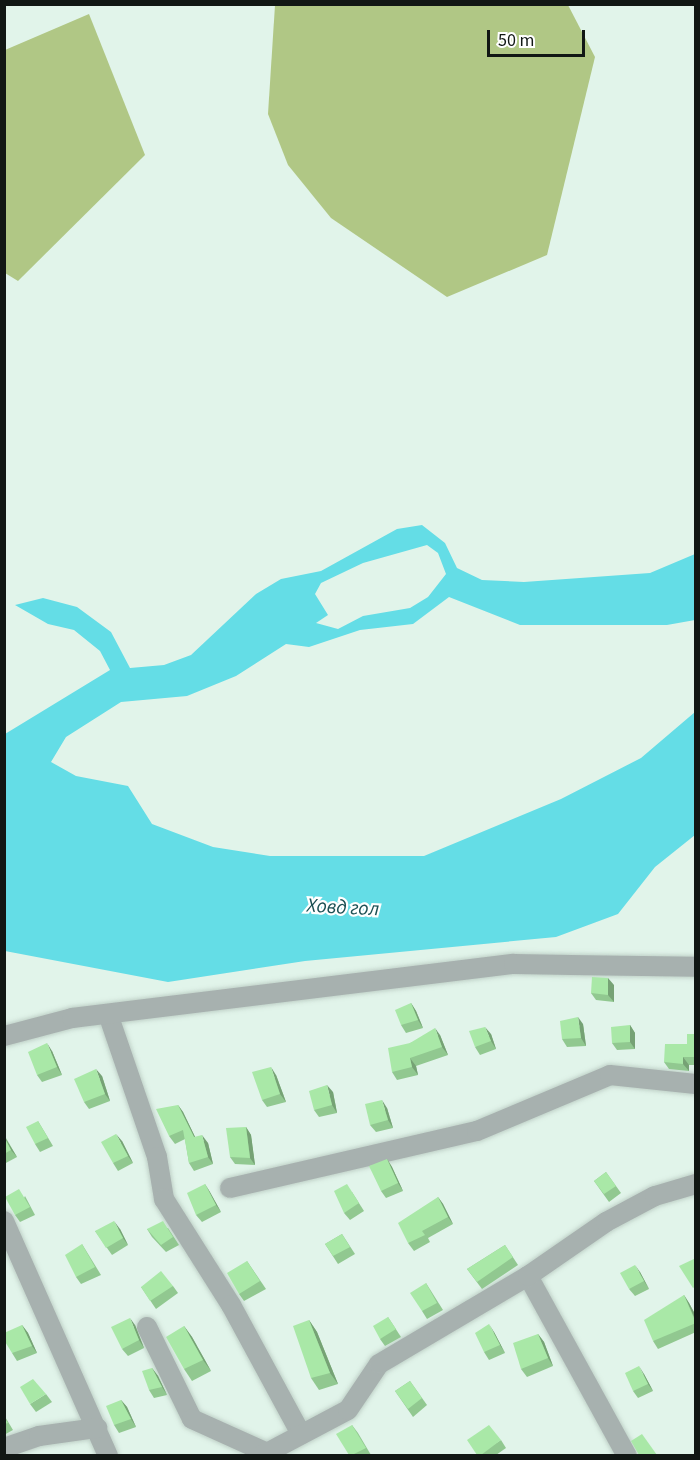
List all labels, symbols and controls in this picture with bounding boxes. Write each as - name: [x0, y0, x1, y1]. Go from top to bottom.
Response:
- scale bar: [490, 18, 588, 56]
- text: 50 m: [498, 28, 534, 53]
- water label: Ховд гол: [306, 894, 380, 922]

